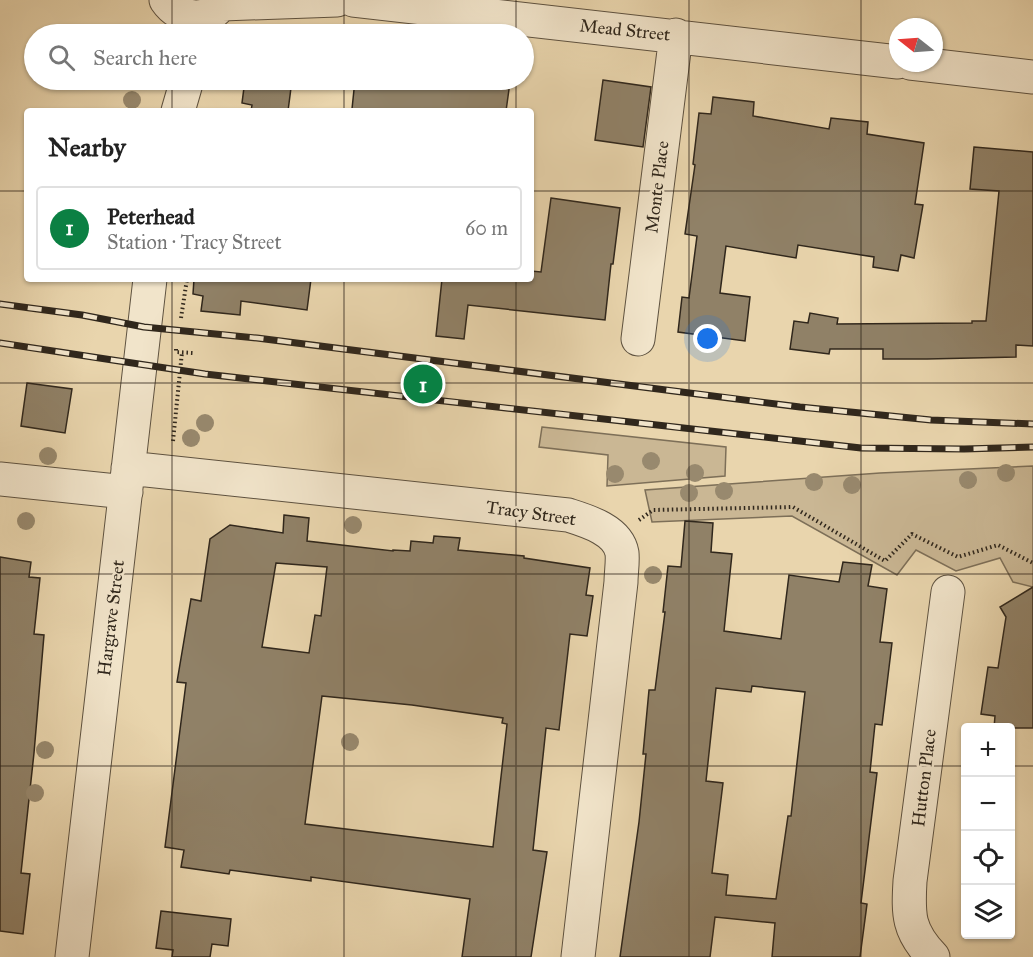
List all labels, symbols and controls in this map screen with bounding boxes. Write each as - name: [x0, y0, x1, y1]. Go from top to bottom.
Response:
- street label: Mead Street: [579, 14, 672, 46]
- north arrow: [889, 18, 943, 72]
- search box: [24, 24, 534, 90]
- icon: search: [45, 41, 78, 74]
- text: Search here: [93, 44, 197, 71]
- text: Nearby: [48, 131, 126, 163]
- street label: Monte Place: [640, 140, 674, 234]
- text: Peterhead: [107, 203, 195, 230]
- text: 1: [66, 216, 73, 240]
- text: 60 m: [465, 216, 508, 240]
- text: Station · Tracy Street: [107, 230, 282, 254]
- your location: [693, 324, 722, 353]
- pin: 1: [404, 362, 442, 406]
- street label: Tracy Street: [484, 496, 578, 530]
- street label: Hargrave Street: [93, 558, 130, 678]
- map controls: [961, 723, 1015, 939]
- button: +: [961, 723, 1015, 777]
- street label: Hutton Place: [907, 728, 941, 828]
- button: −: [961, 777, 1015, 831]
- button: locate: [961, 831, 1015, 885]
- button: layers: [961, 885, 1015, 939]

